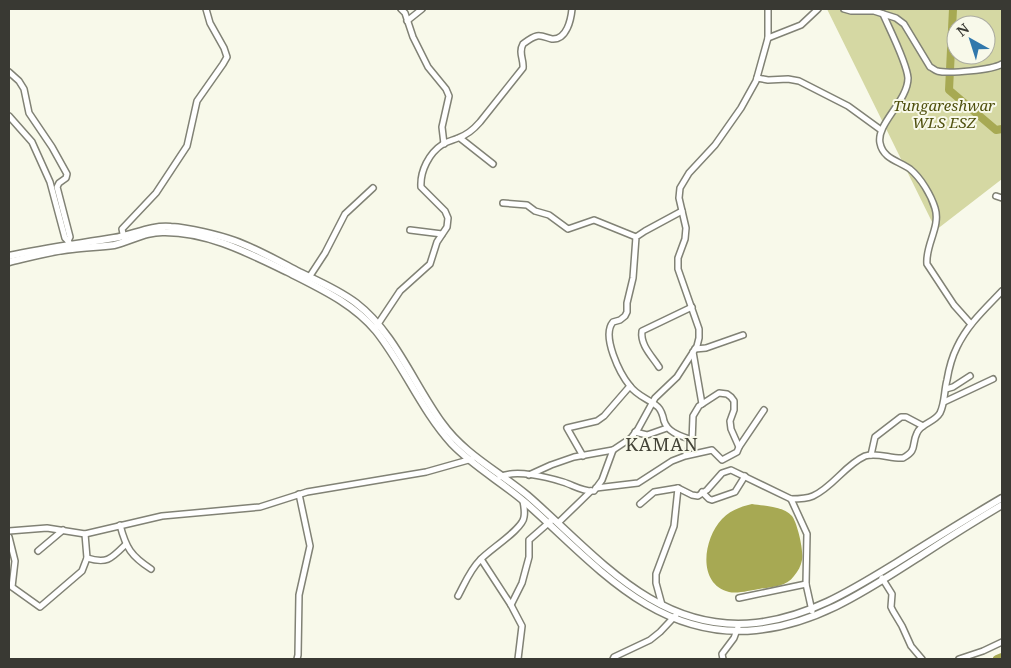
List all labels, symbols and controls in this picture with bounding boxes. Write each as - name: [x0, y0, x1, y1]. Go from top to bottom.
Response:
- north arrow: [946, 15, 996, 65]
- text: N: [952, 19, 973, 40]
- park label: Tungareshwar WLS ESZ: [893, 95, 996, 132]
- district label: KAMAN: [625, 432, 699, 456]

